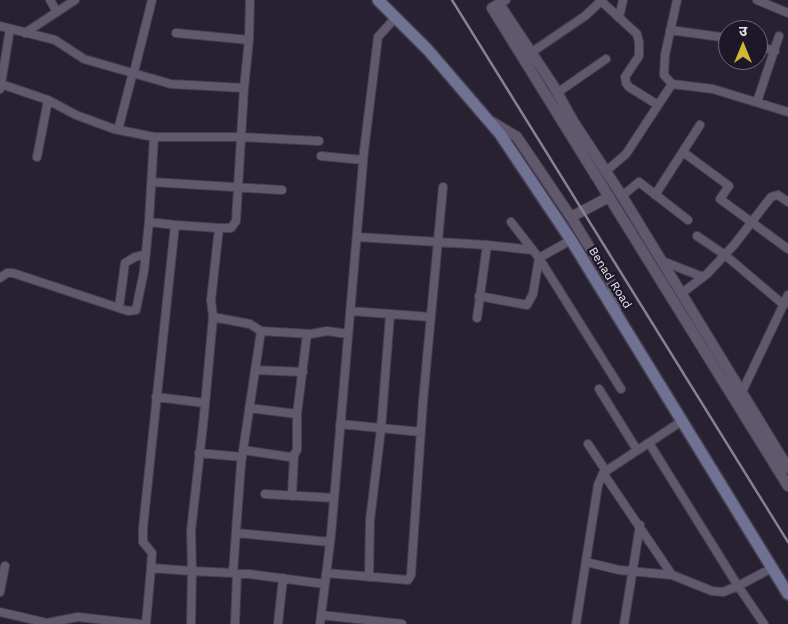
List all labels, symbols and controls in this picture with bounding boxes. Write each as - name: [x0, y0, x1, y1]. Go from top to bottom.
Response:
- north arrow: [718, 20, 768, 70]
- text: उ: [739, 23, 747, 39]
- street label: Benad Road: [585, 245, 635, 311]

